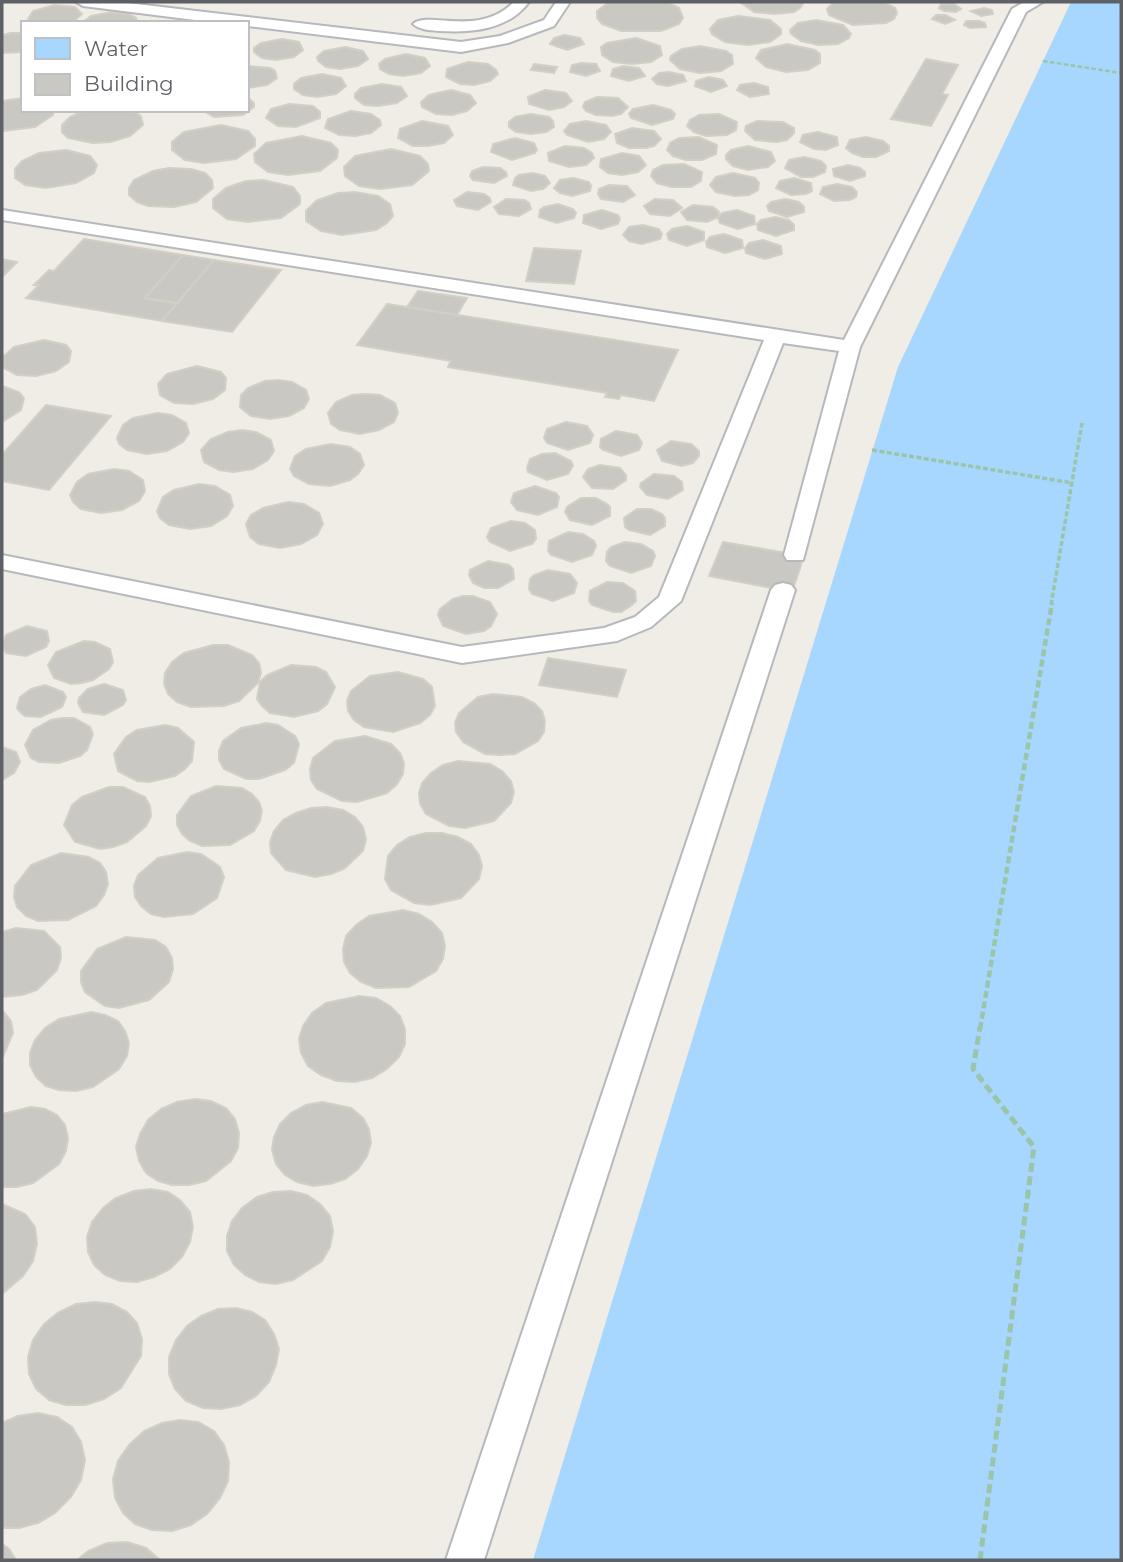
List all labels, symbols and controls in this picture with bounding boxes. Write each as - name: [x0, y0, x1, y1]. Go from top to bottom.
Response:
- legend: [21, 21, 248, 112]
- text: Water: [84, 36, 148, 61]
- text: Building: [84, 71, 174, 96]

